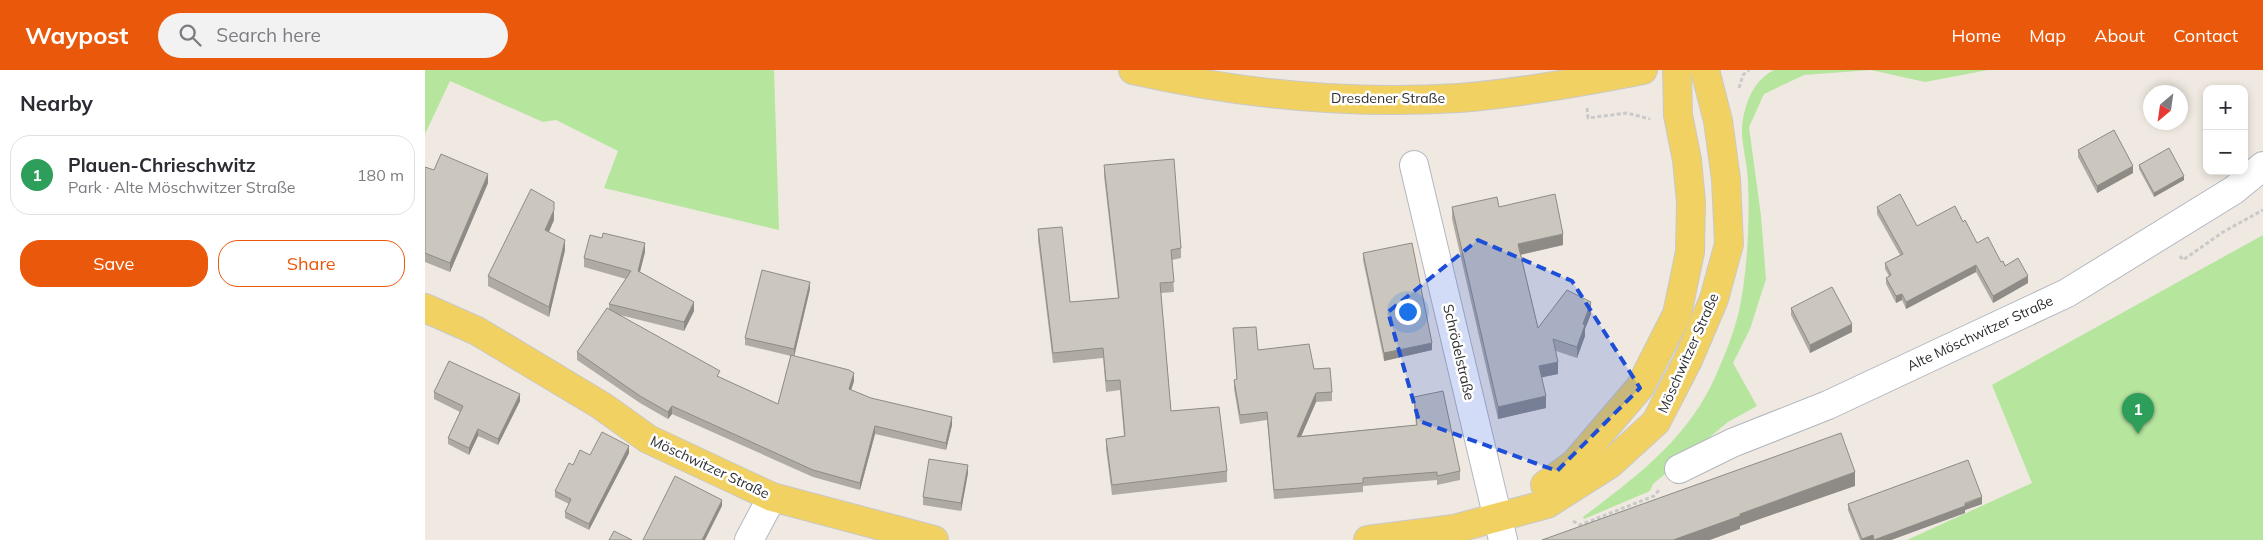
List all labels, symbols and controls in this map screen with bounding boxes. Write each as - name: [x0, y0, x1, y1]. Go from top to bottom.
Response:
- search box: [158, 13, 508, 58]
- text: Waypost: [25, 20, 128, 50]
- icon: search: [176, 21, 204, 49]
- text: Search here: [216, 23, 321, 47]
- text: Home: [1951, 24, 2001, 47]
- text: Map: [2029, 24, 2066, 47]
- text: About: [2094, 24, 2145, 47]
- text: Contact: [2173, 24, 2238, 47]
- north arrow: [2143, 85, 2188, 130]
- map controls: [2203, 85, 2248, 175]
- button: +: [2203, 85, 2248, 130]
- street label: Dresdener Straße: [1331, 89, 1445, 107]
- text: Nearby: [20, 90, 93, 116]
- button: −: [2203, 130, 2248, 175]
- text: Plauen-Chrieschwitz: [68, 153, 256, 177]
- text: 1: [32, 165, 42, 185]
- text: 180 m: [357, 165, 404, 185]
- text: Park · Alte Möschwitzer Straße: [68, 177, 296, 197]
- button: Save: [20, 240, 208, 287]
- button: Share: [218, 240, 405, 287]
- street label: Möschwitzer Straße: [1653, 290, 1723, 416]
- street label: Alte Möschwitzer Straße: [1904, 291, 2056, 375]
- your location: [1395, 299, 1421, 325]
- street label: Schrödelstraße: [1439, 302, 1479, 402]
- pin: 1: [2122, 393, 2154, 434]
- street label: Möschwitzer Straße: [648, 431, 772, 503]

